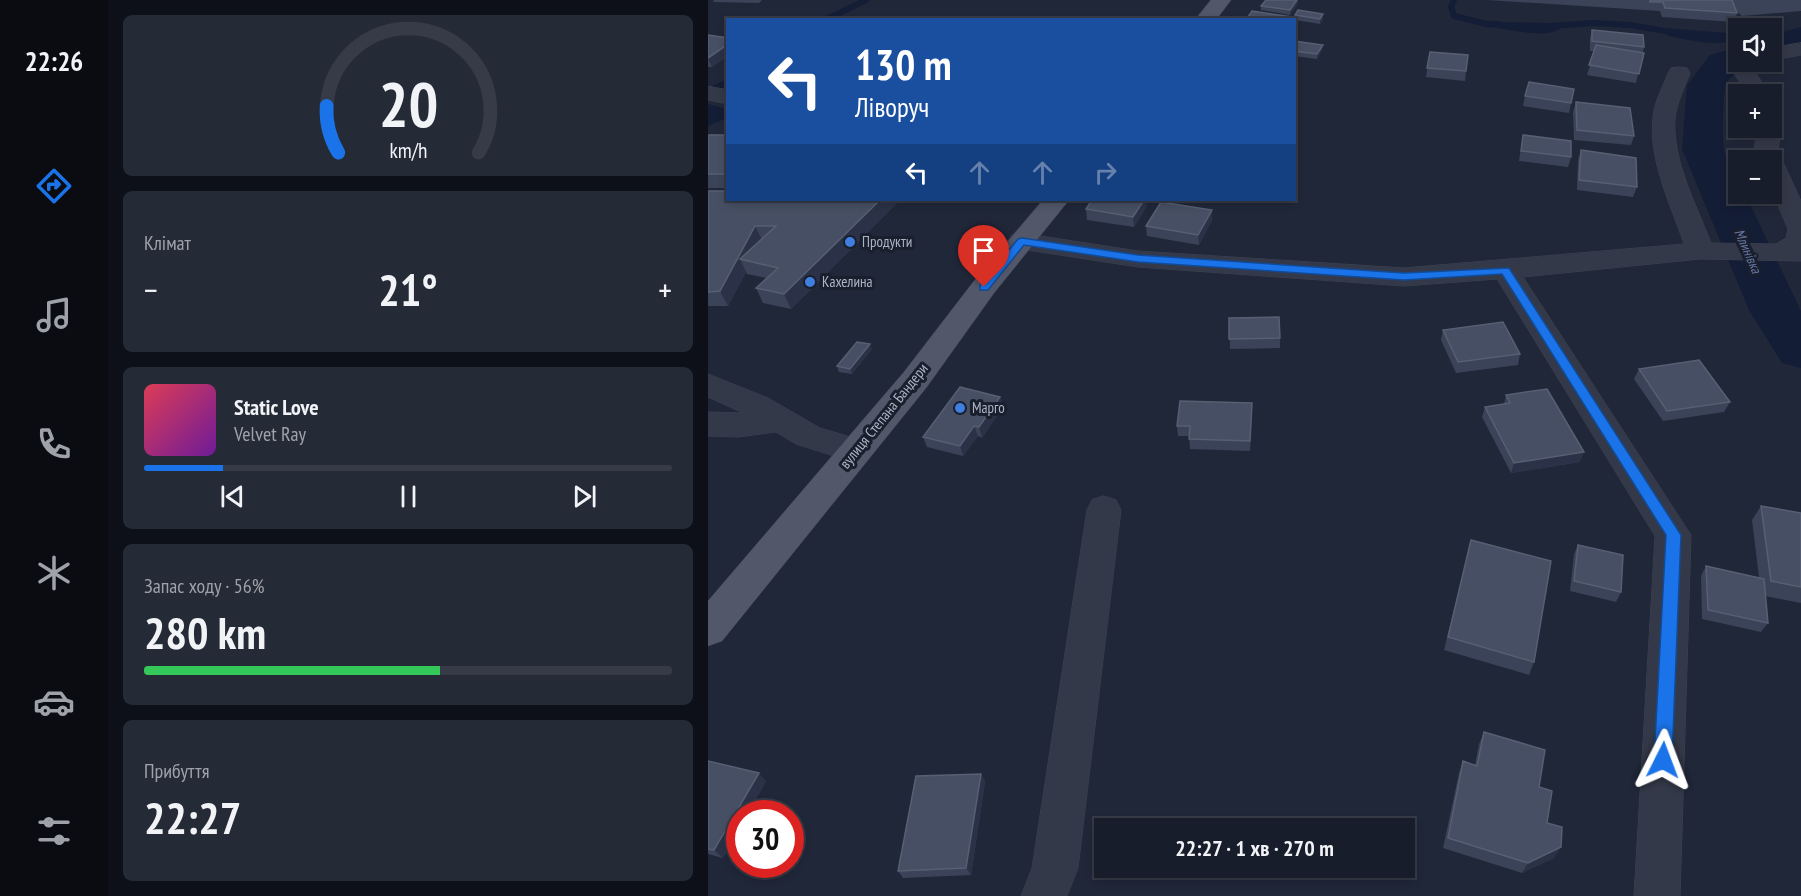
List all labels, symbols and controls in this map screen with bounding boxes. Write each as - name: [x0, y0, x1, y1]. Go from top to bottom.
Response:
- map controls: [1728, 18, 1782, 204]
- button: sound: [1728, 18, 1782, 72]
- text: 130 m: [855, 37, 952, 92]
- icon: left: [756, 42, 834, 120]
- text: 22:26: [25, 44, 83, 78]
- text: 20: [378, 63, 438, 144]
- button: +: [1728, 84, 1782, 138]
- text: Ліворуч: [855, 90, 929, 124]
- text: km/h: [389, 136, 427, 164]
- button: −: [1728, 150, 1782, 204]
- icon: left: [900, 156, 933, 189]
- icon: ahead: [963, 156, 996, 189]
- icon: ahead: [1026, 156, 1059, 189]
- icon: right: [1089, 156, 1122, 189]
- icon: directions: [33, 165, 75, 207]
- pin: [958, 225, 1009, 287]
- water label: Млинівка: [1730, 226, 1766, 277]
- text: Клімат: [144, 230, 191, 256]
- place label: Продукти: [862, 232, 912, 251]
- icon: arrive: [967, 234, 1000, 267]
- marker: Продукти: [843, 235, 857, 249]
- text: 21°: [378, 260, 438, 318]
- text: −: [144, 268, 158, 311]
- text: +: [658, 268, 672, 311]
- place label: Кахелина: [822, 272, 873, 291]
- marker: Кахелина: [803, 275, 817, 289]
- icon: music: [33, 294, 75, 336]
- street label: вулиця Степана Бандери: [835, 359, 932, 472]
- text: Static Love: [234, 393, 319, 421]
- place label: Марго: [972, 398, 1005, 417]
- marker: Марго: [953, 401, 967, 415]
- text: Velvet Ray: [234, 421, 306, 447]
- icon: phone: [33, 423, 75, 465]
- icon: previous: [216, 480, 249, 513]
- icon: pause: [392, 480, 425, 513]
- icon: next: [568, 480, 601, 513]
- icon: climate: [33, 552, 75, 594]
- text: Запас ходу · 56%: [144, 573, 264, 599]
- text: 280 km: [144, 603, 266, 661]
- icon: car: [33, 681, 75, 723]
- position arrow: [1631, 728, 1695, 792]
- text: Прибуття: [144, 758, 209, 784]
- text: 22:27: [144, 788, 241, 846]
- speed limit sign: 30: [726, 800, 804, 878]
- icon: filters: [33, 810, 75, 852]
- text: 22:27 · 1 хв · 270 m: [1175, 834, 1334, 862]

